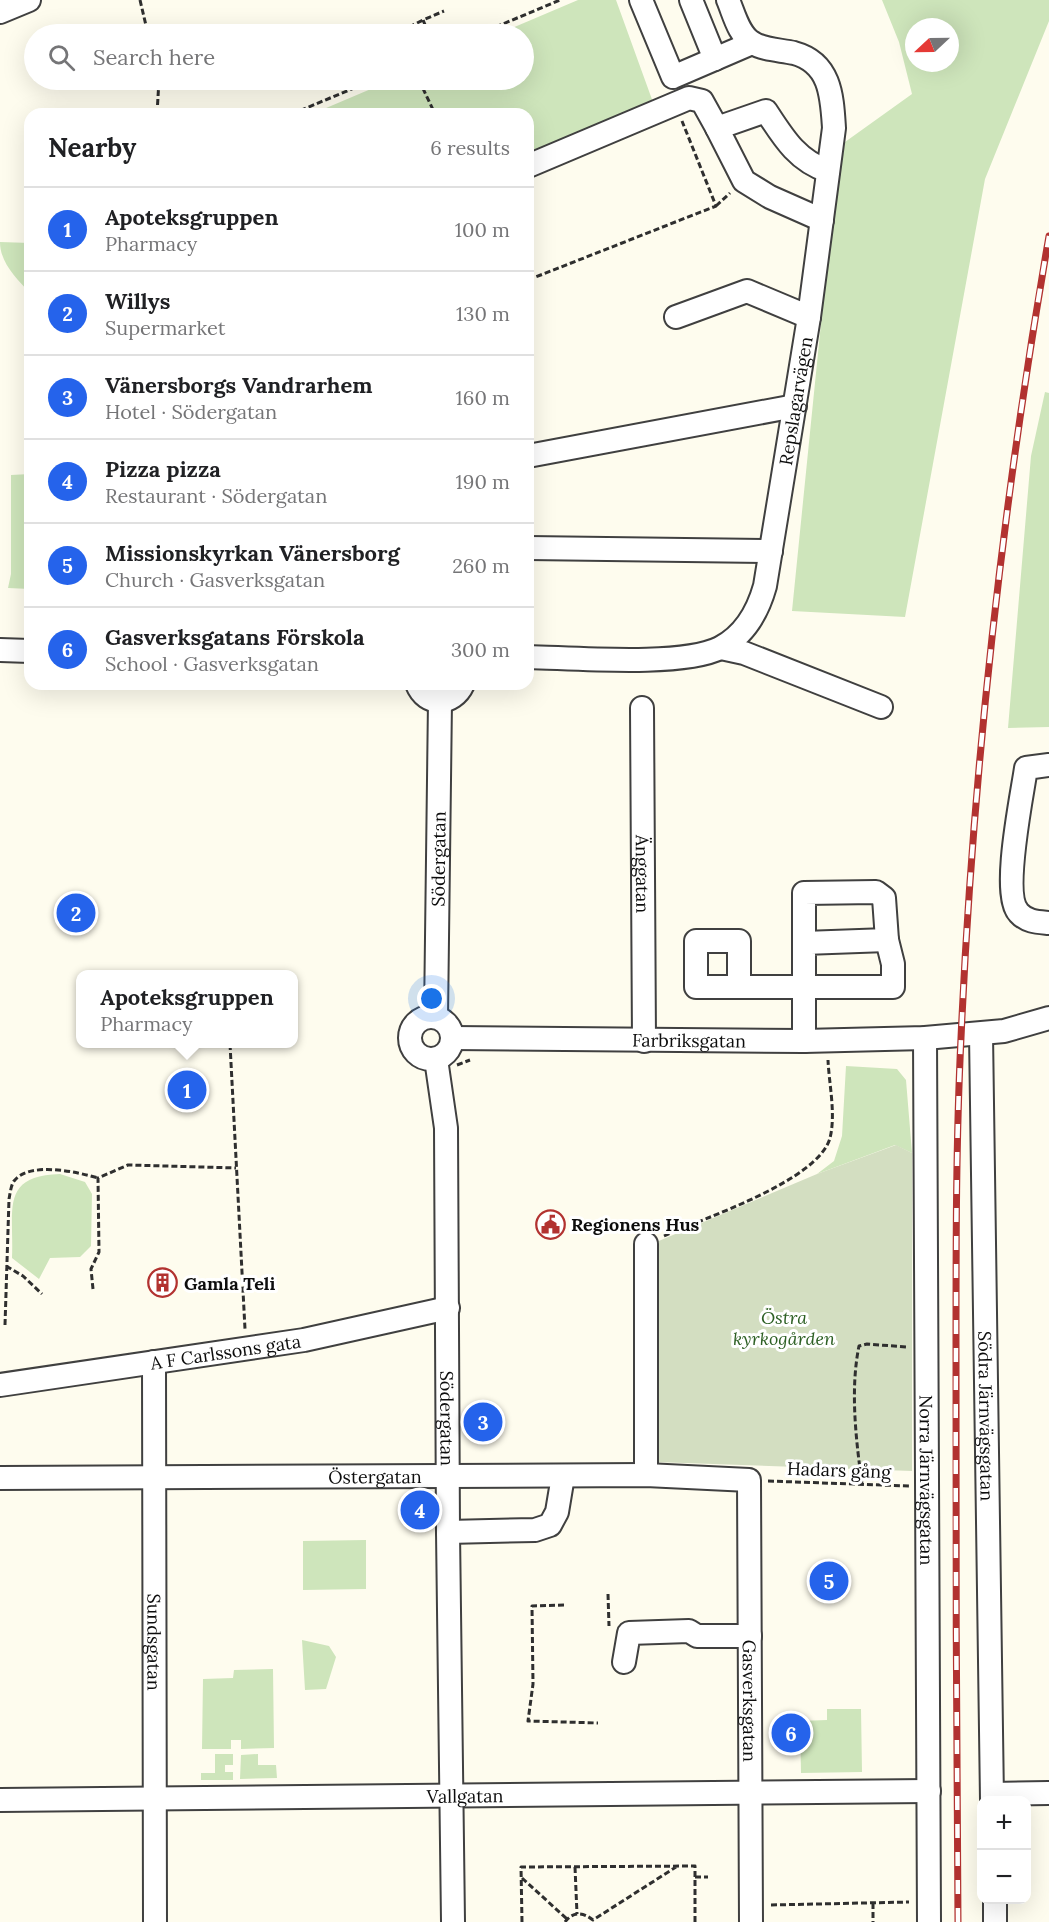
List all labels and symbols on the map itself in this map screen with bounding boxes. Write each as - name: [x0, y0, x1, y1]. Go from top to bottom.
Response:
- north arrow: [905, 18, 959, 72]
- street label: Repslagarvägen: [773, 335, 817, 467]
- street label: Södergatan: [426, 811, 450, 907]
- street label: Änggatan: [631, 834, 655, 913]
- pin: 2: [56, 890, 96, 936]
- your location: [417, 984, 446, 1013]
- street label: Farbriksgatan: [632, 1028, 746, 1052]
- pin: 1: [168, 1068, 207, 1112]
- public building icon: Regionens Hus: [534, 1208, 566, 1240]
- place label: Regionens Hus: [571, 1213, 700, 1236]
- building icon: Gamla Teli: [147, 1267, 179, 1299]
- place label: Gamla Teli: [184, 1272, 275, 1295]
- park label: Östra kyrkogården: [733, 1306, 835, 1350]
- street label: A F Carlssons gata: [148, 1329, 302, 1374]
- street label: Södra Järnvägsgatan: [974, 1331, 999, 1501]
- street label: Södergatan: [436, 1371, 459, 1466]
- street label: Norra Järnvägsgatan: [915, 1395, 939, 1565]
- pin: 3: [464, 1400, 502, 1444]
- street label: Hadars gång: [787, 1457, 893, 1483]
- street label: Östergatan: [328, 1465, 422, 1488]
- pin: 4: [400, 1488, 440, 1532]
- pin: 5: [810, 1558, 848, 1604]
- street label: Sundsgatan: [143, 1593, 166, 1691]
- street label: Gasverksgatan: [738, 1640, 762, 1762]
- pin: 6: [772, 1710, 810, 1756]
- street label: Vallgatan: [425, 1784, 504, 1807]

